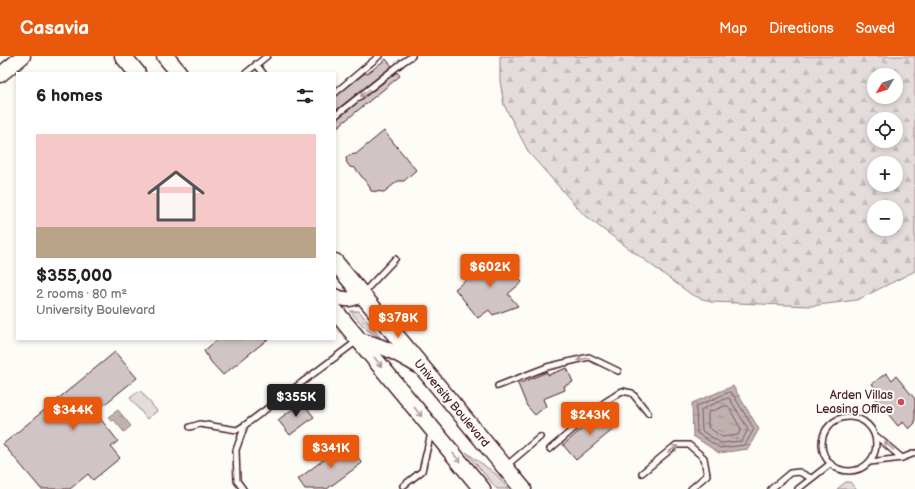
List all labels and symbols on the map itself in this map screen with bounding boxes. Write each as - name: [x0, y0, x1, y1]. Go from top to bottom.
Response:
- north arrow: [867, 68, 903, 104]
- one-way arrow: [359, 88, 370, 97]
- pin: $602K: [462, 254, 518, 288]
- pin: $378K: [370, 305, 426, 339]
- one-way arrow: [576, 355, 589, 363]
- street label: University Boulevard: [411, 356, 493, 450]
- one-way arrow: [373, 357, 382, 368]
- pin: $355K: [268, 384, 324, 418]
- place label: Arden Villas Leasing Office: [816, 388, 893, 417]
- pin: $344K: [45, 397, 101, 431]
- marker: Arden Villas Leasing Office: [896, 397, 906, 407]
- pin: $243K: [562, 402, 618, 436]
- one-way arrow: [414, 406, 422, 417]
- pin: $341K: [303, 435, 359, 469]
- one-way arrow: [883, 442, 894, 451]
- one-way arrow: [667, 445, 678, 453]
- one-way arrow: [452, 453, 461, 464]

